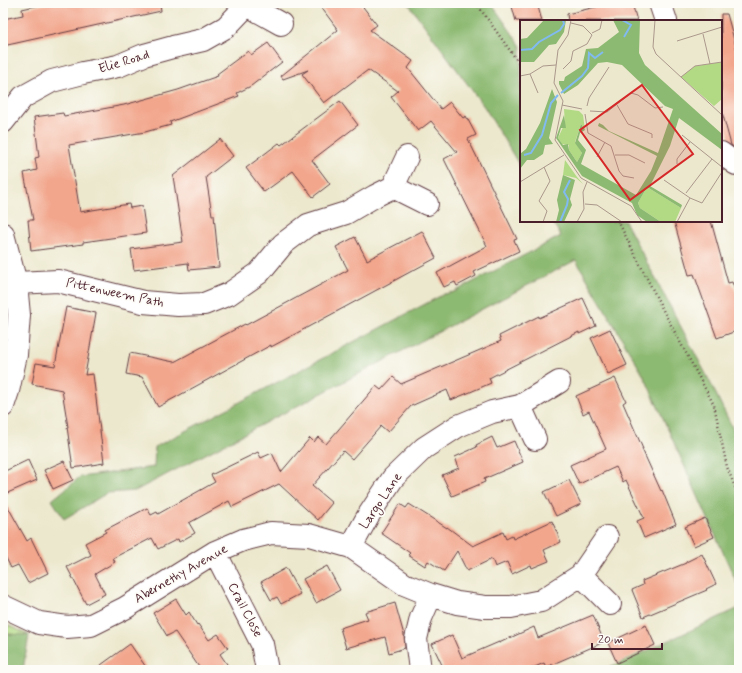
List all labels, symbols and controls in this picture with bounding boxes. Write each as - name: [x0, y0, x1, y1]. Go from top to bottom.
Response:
- inset map: [520, 20, 722, 222]
- street label: Elie Road: [97, 46, 151, 78]
- street label: Pittenweem Path: [65, 274, 166, 312]
- street label: Largo Lane: [356, 469, 407, 533]
- street label: Abernethy Avenue: [131, 540, 231, 608]
- street label: Crail Close: [224, 580, 267, 640]
- scale bar: [592, 625, 662, 651]
- text: 20 m: [598, 632, 624, 648]

